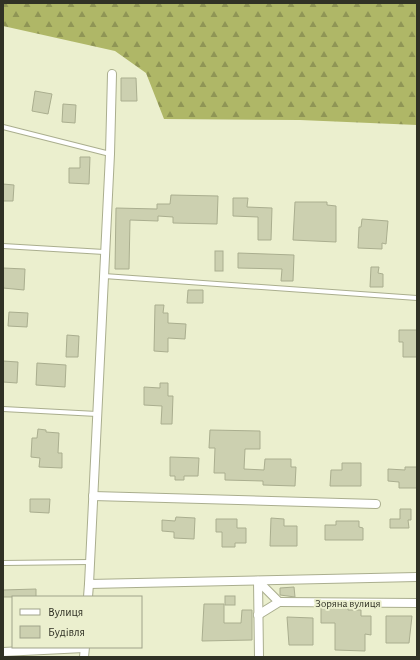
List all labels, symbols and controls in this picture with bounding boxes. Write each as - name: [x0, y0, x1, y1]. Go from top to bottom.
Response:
- legend: [12, 596, 142, 648]
- street label: Зоряна вулиця: [315, 598, 381, 609]
- text: Вулиця: [48, 606, 83, 619]
- text: Будівля: [48, 626, 85, 639]

